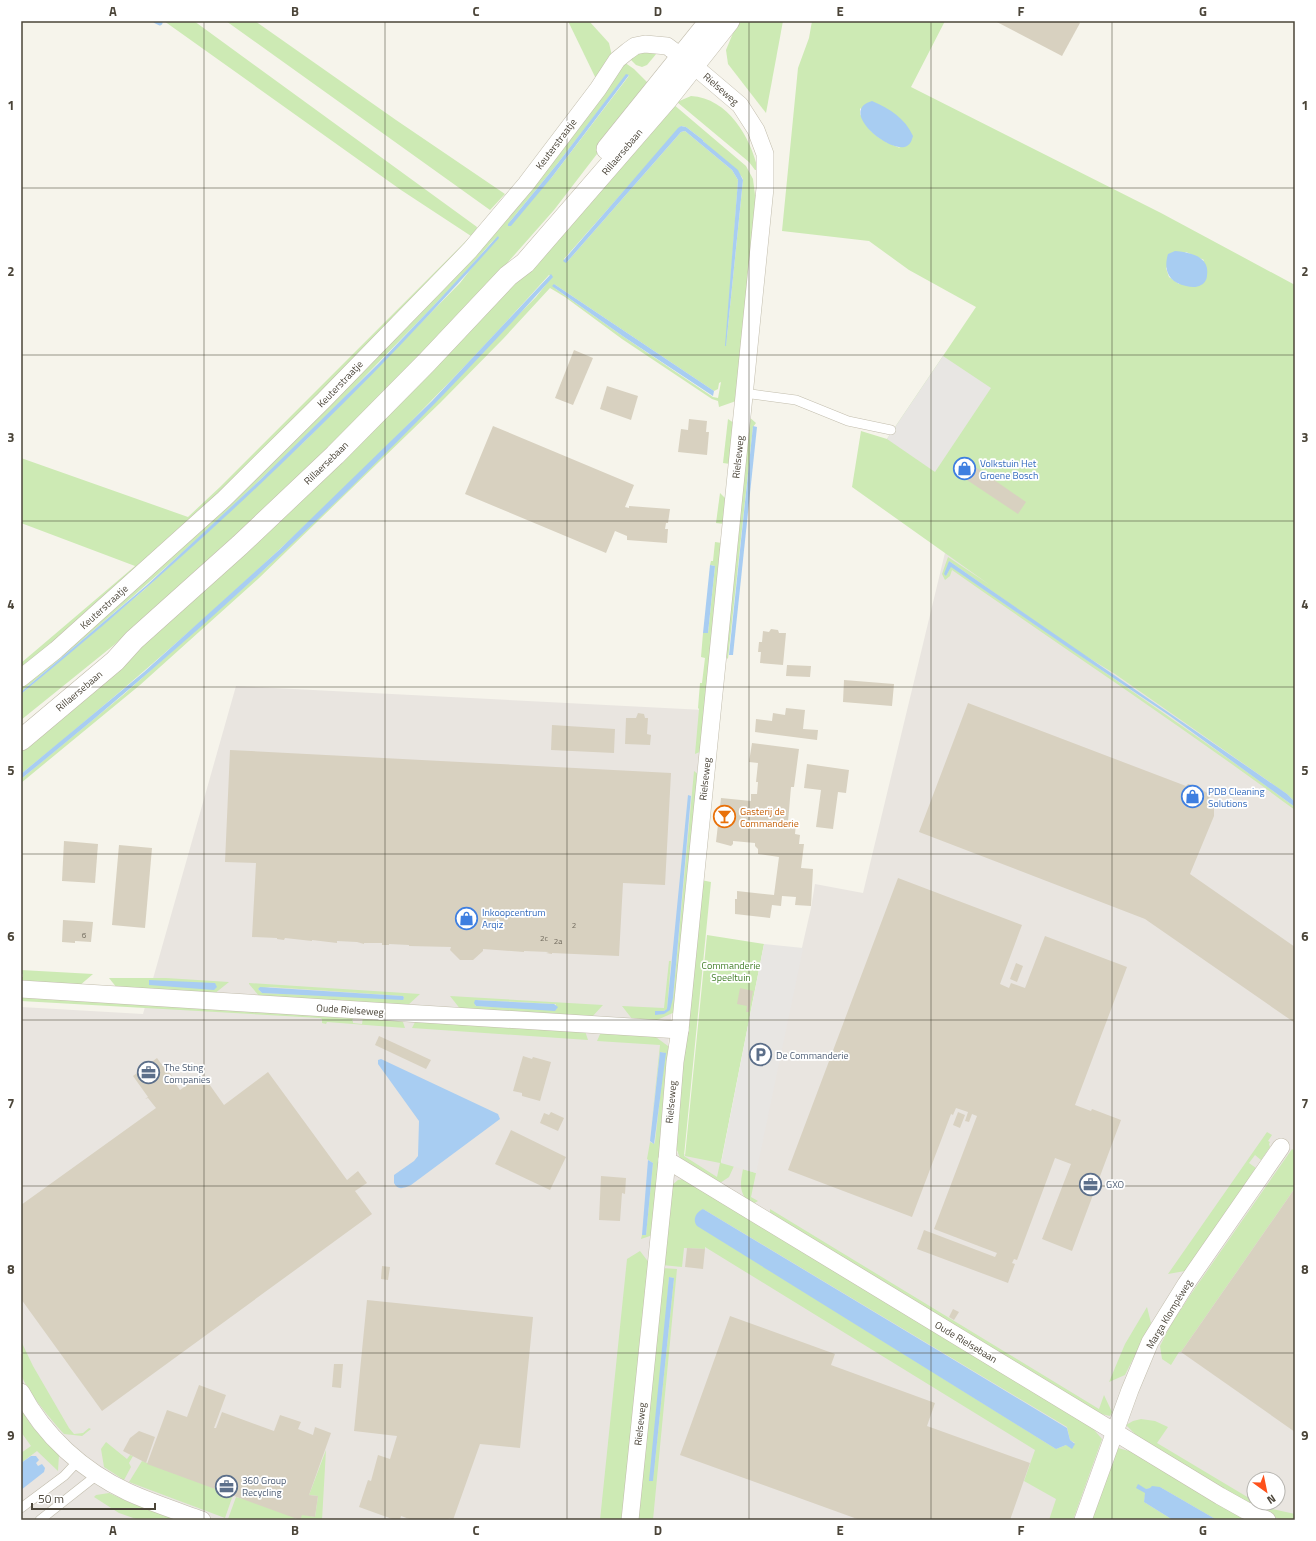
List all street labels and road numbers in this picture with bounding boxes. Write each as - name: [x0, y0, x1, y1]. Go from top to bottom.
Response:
- street label: Rielseweg: [700, 69, 742, 109]
- street label: Keuterstraatje: [532, 115, 580, 173]
- street label: Rillaersebaan: [598, 125, 646, 179]
- street label: Keuterstraatje: [314, 357, 366, 411]
- street label: Rielseweg: [728, 435, 748, 479]
- street label: Rillaersebaan: [300, 438, 352, 488]
- street label: Keuterstraatje: [77, 581, 131, 633]
- street label: Rillaersebaan: [52, 667, 106, 715]
- street label: Rielseweg: [695, 757, 715, 801]
- street label: Oude Rielseweg: [316, 1000, 384, 1020]
- street label: Rielseweg: [662, 1080, 680, 1124]
- street label: Marga Klompéweg: [1142, 1276, 1196, 1352]
- street label: Oude Rielsebaan: [932, 1317, 1000, 1367]
- street label: Rielseweg: [630, 1402, 650, 1446]

